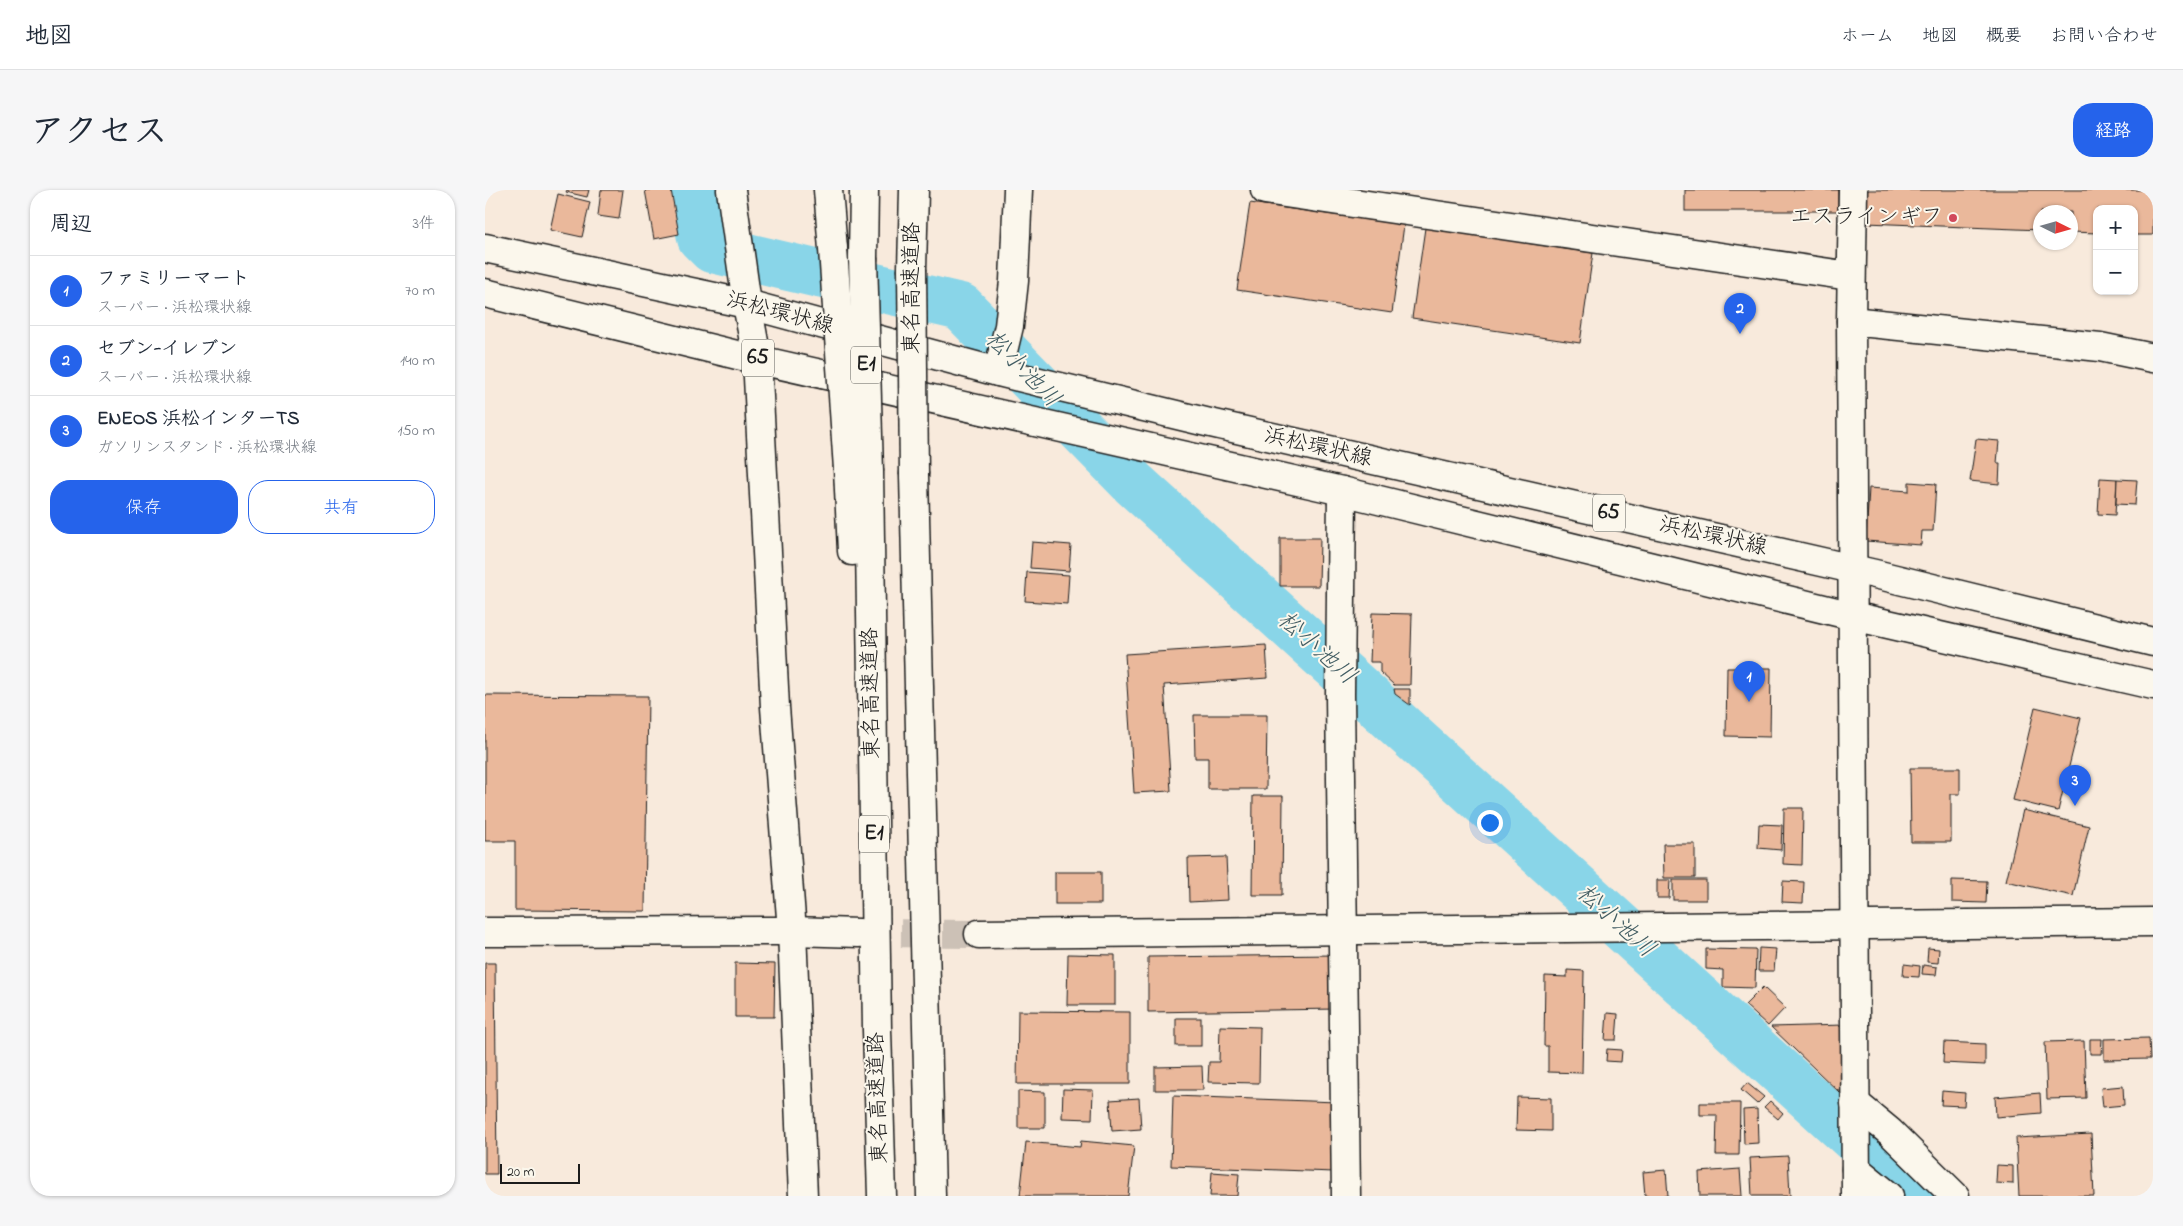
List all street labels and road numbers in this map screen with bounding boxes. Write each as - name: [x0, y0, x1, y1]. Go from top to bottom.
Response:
- street label: 東名高速道路: [897, 222, 929, 354]
- street label: 浜松環状線: [723, 284, 837, 344]
- road number: 65: [742, 340, 774, 377]
- road number: E1: [851, 346, 881, 384]
- street label: 浜松環状線: [1261, 420, 1375, 476]
- road number: 65: [1593, 494, 1625, 532]
- street label: 浜松環状線: [1656, 509, 1770, 565]
- street label: 東名高速道路: [855, 627, 889, 759]
- road number: E1: [859, 816, 889, 852]
- street label: 東名高速道路: [861, 1031, 897, 1165]

